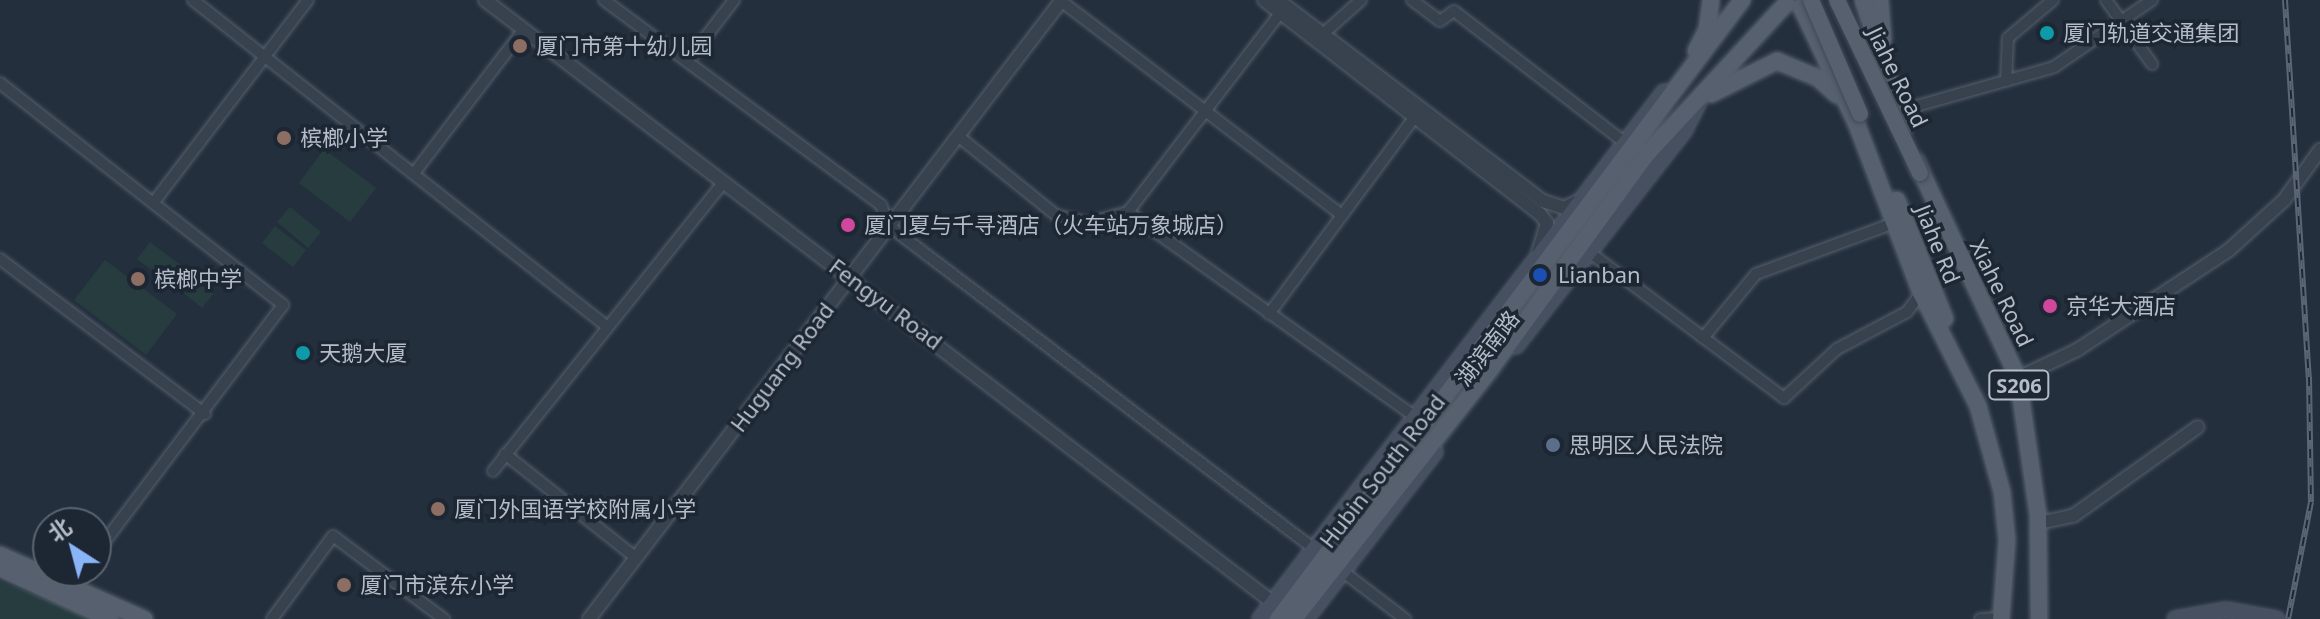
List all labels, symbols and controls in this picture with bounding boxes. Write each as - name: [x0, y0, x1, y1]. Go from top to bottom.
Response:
- place label: 厦门轨道交通集团: [2063, 20, 2239, 46]
- street label: Jiahe Road: [1862, 22, 1934, 132]
- marker: 厦门轨道交通集团: [2038, 24, 2056, 42]
- place label: 厦门市第十幼儿园: [536, 33, 712, 59]
- marker: 厦门市第十幼儿园: [511, 37, 529, 55]
- place label: 槟榔小学: [300, 125, 388, 151]
- marker: 槟榔小学: [275, 129, 293, 147]
- street label: Jiahe Rd: [1910, 201, 1966, 287]
- place label: 厦门夏与千寻酒店（火车站万象城店）: [864, 212, 1238, 238]
- marker: 厦门夏与千寻酒店（火车站万象城店）: [839, 216, 857, 234]
- street label: Xiahe Road: [1965, 235, 2039, 351]
- street label: Fengyu Road: [824, 253, 948, 355]
- place label: Lianban: [1558, 262, 1641, 288]
- marker: Lianban: [1529, 264, 1551, 286]
- place label: 槟榔中学: [154, 266, 242, 292]
- marker: 槟榔中学: [129, 270, 147, 288]
- place label: 京华大酒店: [2066, 293, 2176, 319]
- street label: Huguang Road: [725, 297, 839, 437]
- marker: 京华大酒店: [2041, 297, 2059, 315]
- street label: 湖滨南路: [1450, 305, 1524, 391]
- place label: 天鹅大厦: [319, 340, 407, 366]
- marker: 天鹅大厦: [294, 344, 312, 362]
- road number: S206: [1987, 369, 2051, 401]
- street label: Hubin South Road: [1314, 389, 1450, 553]
- place label: 思明区人民法院: [1569, 432, 1723, 458]
- marker: 思明区人民法院: [1544, 436, 1562, 454]
- place label: 厦门外国语学校附属小学: [454, 496, 696, 522]
- marker: 厦门外国语学校附属小学: [429, 500, 447, 518]
- north arrow: [32, 507, 112, 587]
- text: 北: [41, 511, 77, 548]
- place label: 厦门市滨东小学: [360, 572, 514, 598]
- marker: 厦门市滨东小学: [335, 576, 353, 594]

